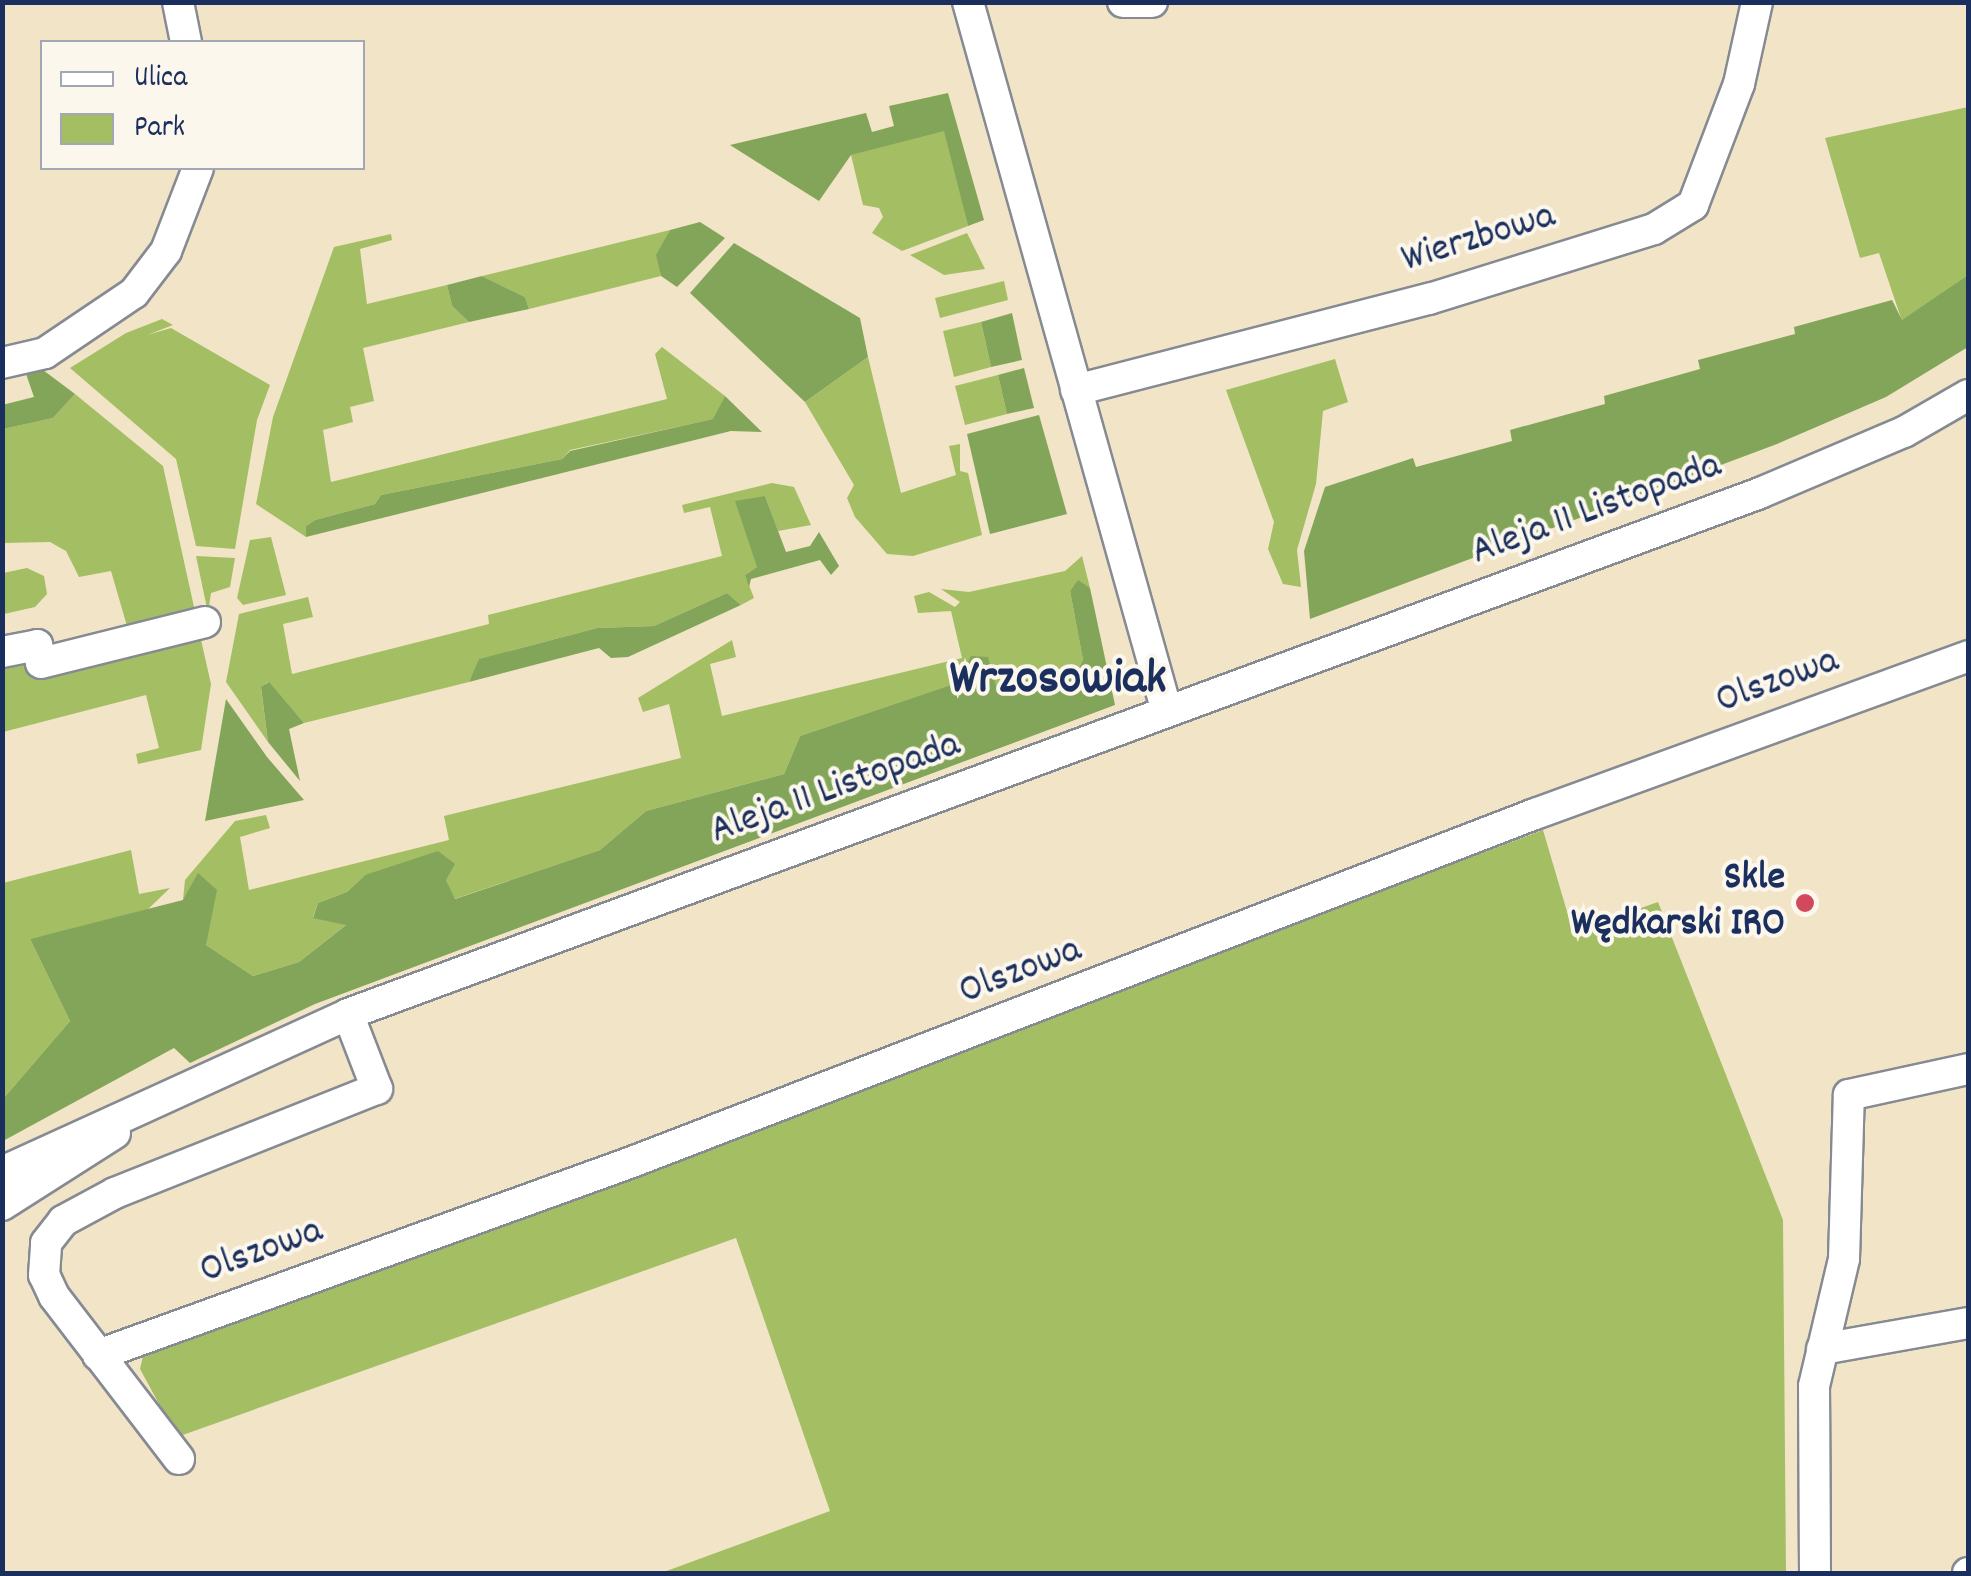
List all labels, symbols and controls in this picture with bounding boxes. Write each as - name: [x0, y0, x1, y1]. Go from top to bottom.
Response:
- legend: [40, 40, 365, 170]
- text: Ulica: [134, 58, 187, 101]
- text: Park: [134, 108, 185, 151]
- street label: Wierzbowa: [1397, 194, 1561, 286]
- street label: Aleja 11 Listopada: [1466, 444, 1728, 578]
- street label: Olszowa: [1710, 639, 1846, 727]
- district label: Wrzosowiak: [949, 652, 1167, 712]
- street label: Aleja 11 Listopada: [705, 723, 967, 857]
- place label: Skle Wędkarski IRO: [1571, 856, 1785, 950]
- marker: Skle Wędkarski IRO: [1794, 892, 1816, 914]
- street label: Olszowa: [953, 928, 1089, 1018]
- street label: Olszowa: [194, 1209, 330, 1297]

